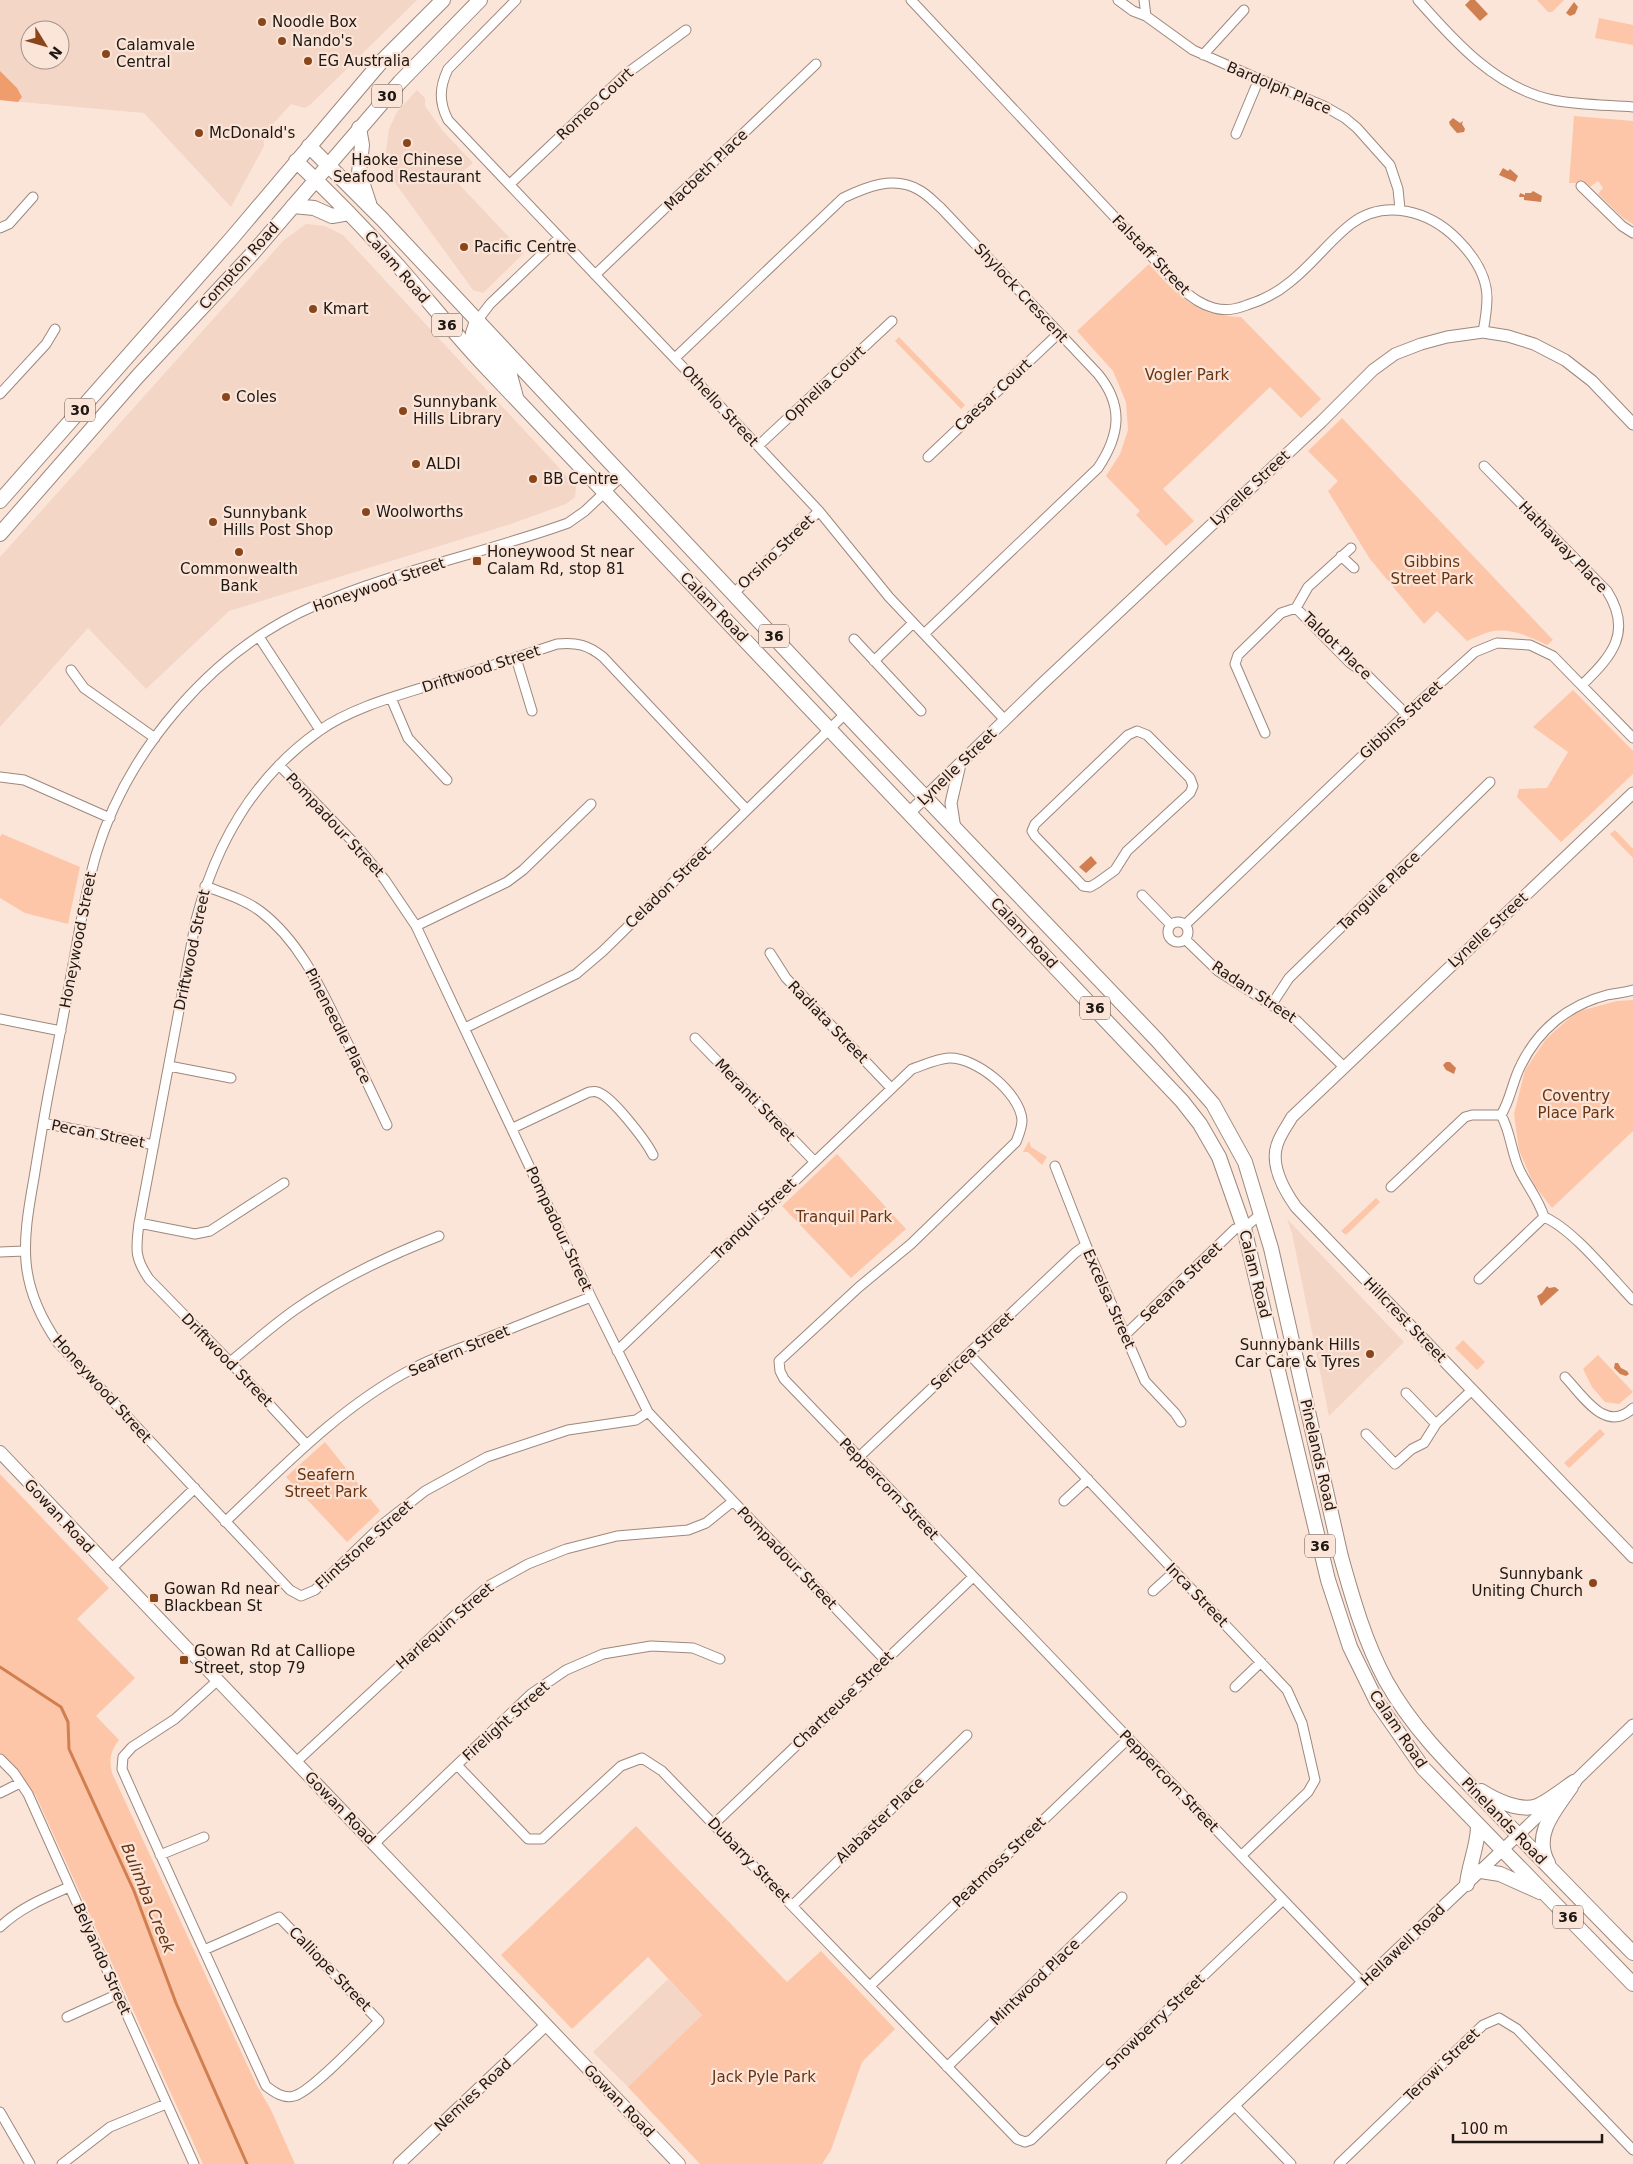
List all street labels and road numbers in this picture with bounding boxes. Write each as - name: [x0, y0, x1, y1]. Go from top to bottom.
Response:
- street label: Bardolph Place: [1224, 58, 1334, 118]
- street label: Romeo Court: [553, 64, 637, 144]
- road number: 30: [372, 84, 402, 108]
- street label: Macbeth Place: [660, 126, 752, 214]
- street label: Falstaff Street: [1108, 211, 1194, 299]
- street label: Compton Road: [195, 219, 283, 313]
- street label: Calam Road: [361, 227, 433, 307]
- street label: Shylock Crescent: [970, 240, 1072, 346]
- road number: 36: [432, 314, 462, 336]
- street label: Ophelia Court: [781, 342, 869, 426]
- street label: Caesar Court: [951, 355, 1035, 435]
- street label: Othello Street: [678, 362, 762, 450]
- road number: 30: [65, 398, 95, 422]
- street label: Lynelle Street: [1206, 446, 1294, 530]
- street label: Hathaway Place: [1515, 498, 1611, 596]
- street label: Orsino Street: [734, 511, 818, 593]
- street label: Honeywood Street: [311, 554, 448, 616]
- street label: Calam Road: [676, 568, 752, 646]
- street label: Taldot Place: [1298, 608, 1375, 683]
- road number: 36: [759, 624, 789, 648]
- street label: Driftwood Street: [420, 641, 543, 697]
- street label: Gibbins Street: [1356, 677, 1446, 763]
- street label: Lynelle Street: [914, 725, 1000, 809]
- street label: Pompadour Street: [282, 769, 388, 881]
- street label: Celadon Street: [622, 842, 714, 932]
- street label: Tanguile Place: [1334, 847, 1424, 935]
- street label: Honeywood Street: [56, 870, 100, 1010]
- street label: Driftwood Street: [170, 888, 214, 1012]
- street label: Lynelle Street: [1444, 888, 1532, 972]
- street label: Calam Road: [987, 894, 1061, 972]
- street label: Radan Street: [1208, 957, 1300, 1027]
- street label: Pineneedle Place: [301, 965, 375, 1087]
- street label: Radiata Street: [784, 977, 872, 1067]
- road number: 36: [1080, 996, 1110, 1020]
- street label: Meranti Street: [711, 1055, 799, 1145]
- street label: Pecan Street: [50, 1116, 146, 1152]
- street label: Pompadour Street: [522, 1164, 596, 1294]
- street label: Tranquil Street: [708, 1174, 800, 1264]
- street label: Calam Road: [1235, 1228, 1275, 1320]
- street label: Seeana Street: [1137, 1239, 1226, 1325]
- street label: Excelsa Street: [1079, 1246, 1139, 1352]
- street label: Hillcrest Street: [1360, 1274, 1450, 1366]
- street label: Sericea Street: [927, 1308, 1017, 1394]
- street label: Driftwood Street: [178, 1309, 276, 1411]
- street label: Seafern Street: [406, 1322, 512, 1380]
- street label: Honeywood Street: [49, 1331, 155, 1447]
- street label: Pinelands Road: [1296, 1397, 1340, 1513]
- street label: Peppercorn Street: [836, 1434, 942, 1544]
- street label: Gowan Road: [20, 1475, 98, 1557]
- street label: Flintstone Street: [312, 1497, 416, 1593]
- street label: Pompadour Street: [733, 1503, 841, 1613]
- road number: 36: [1305, 1534, 1335, 1558]
- street label: Inca Street: [1162, 1559, 1232, 1631]
- street label: Harlequin Street: [393, 1579, 497, 1673]
- street label: Chartreuse Street: [789, 1647, 897, 1753]
- street label: Firelight Street: [459, 1677, 553, 1765]
- street label: Calam Road: [1365, 1687, 1431, 1771]
- street label: Peppercorn Street: [1116, 1726, 1222, 1836]
- street label: Gowan Road: [301, 1768, 379, 1848]
- street label: Alabaster Place: [832, 1773, 928, 1867]
- street label: Pinelands Road: [1458, 1774, 1550, 1868]
- street label: Peatmoss Street: [949, 1813, 1049, 1911]
- street label: Dubarry Street: [704, 1814, 794, 1906]
- street label: Belyando Street: [69, 1900, 135, 2018]
- street label: Hellawell Road: [1357, 1900, 1449, 1990]
- road number: 36: [1553, 1905, 1583, 1928]
- street label: Calliope Street: [285, 1923, 375, 2015]
- street label: Mintwood Place: [987, 1935, 1083, 2029]
- street label: Snowberry Street: [1102, 1970, 1208, 2074]
- street label: Terowi Street: [1400, 2025, 1483, 2106]
- street label: Nemies Road: [431, 2055, 515, 2135]
- street label: Gowan Road: [580, 2061, 658, 2141]

